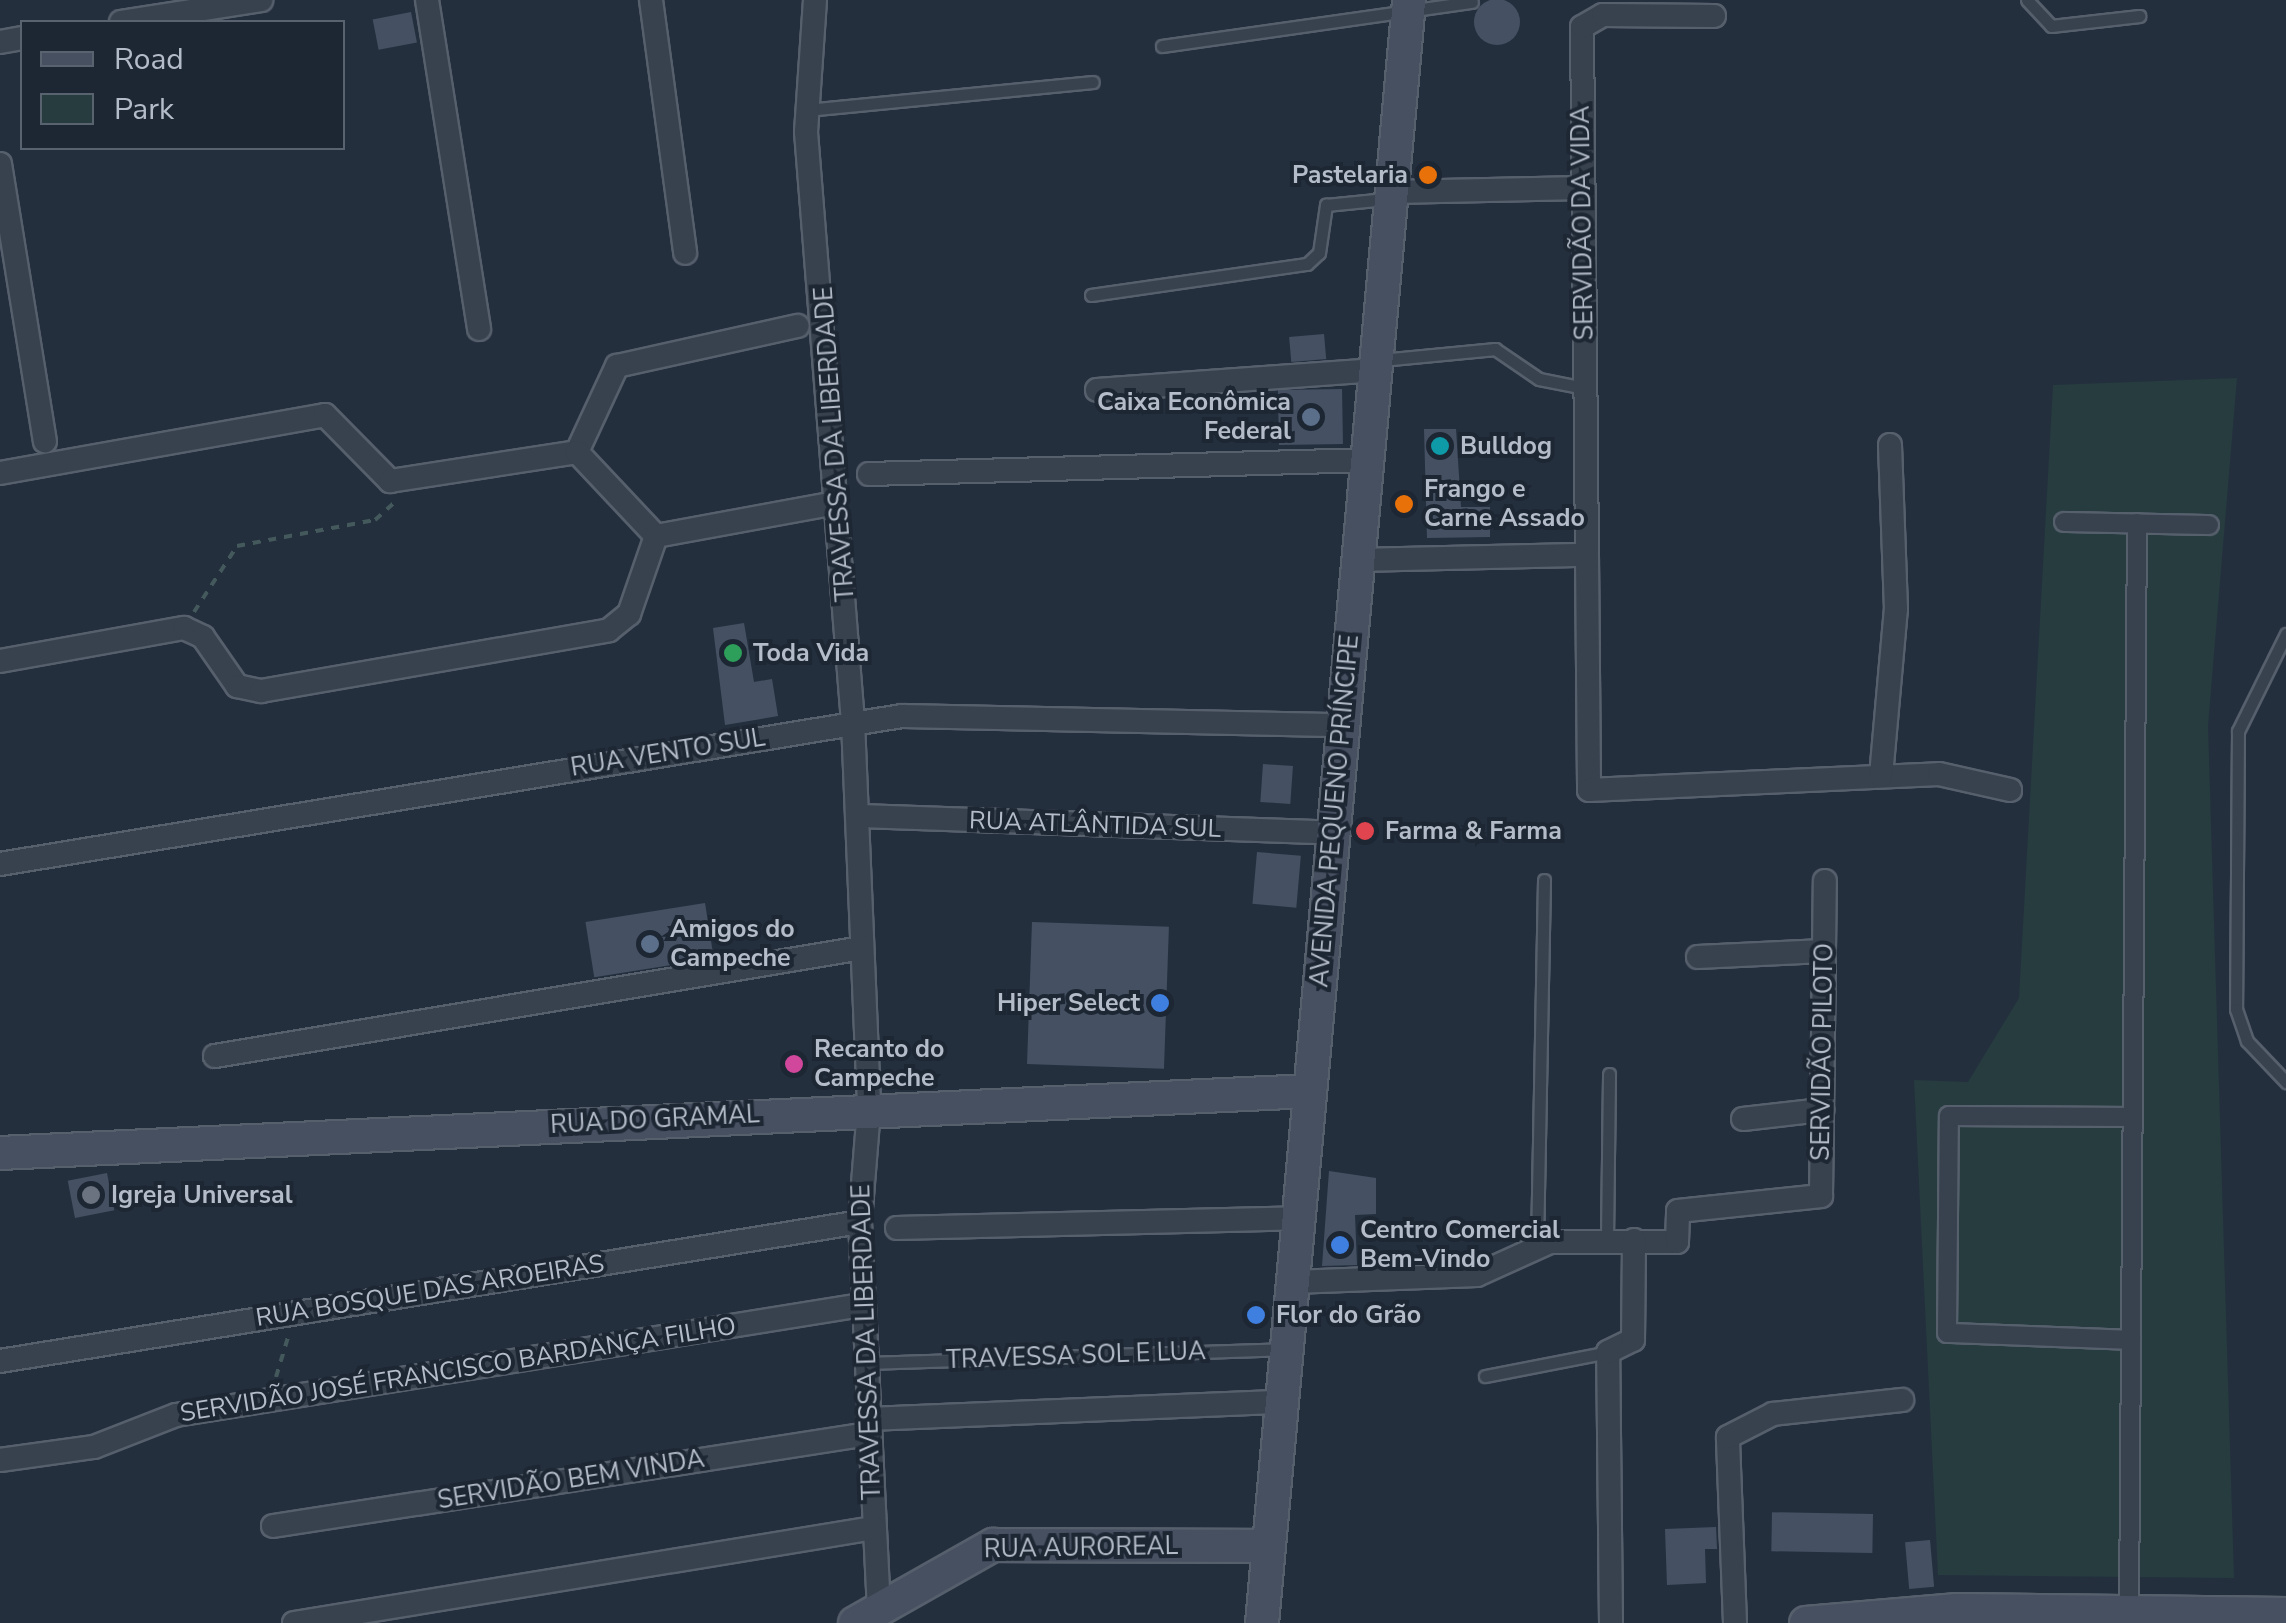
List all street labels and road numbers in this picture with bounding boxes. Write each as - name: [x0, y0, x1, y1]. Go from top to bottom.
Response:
- street label: SERVIDÃO DA VIDA: [1566, 105, 1600, 341]
- street label: TRAVESSA DA LIBERDADE: [809, 285, 861, 603]
- street label: AVENIDA PEQUENO PRÍNCIPE: [1305, 633, 1365, 989]
- street label: RUA VENTO SUL: [569, 723, 767, 783]
- street label: RUA ATLÂNTIDA SUL: [969, 806, 1221, 844]
- street label: SERVIDÃO PILOTO: [1806, 943, 1840, 1161]
- street label: RUA DO GRAMAL: [550, 1100, 760, 1140]
- street label: TRAVESSA DA LIBERDADE: [846, 1184, 888, 1500]
- street label: RUA BOSQUE DAS AROEIRAS: [254, 1249, 606, 1333]
- street label: SERVIDÃO JOSÉ FRANCISCO BARDANÇA FILHO: [178, 1311, 738, 1429]
- street label: TRAVESSA SOL E LUA: [946, 1336, 1206, 1376]
- street label: SERVIDÃO BEM VINDA: [435, 1444, 707, 1516]
- street label: RUA AUROREAL: [984, 1531, 1178, 1565]

